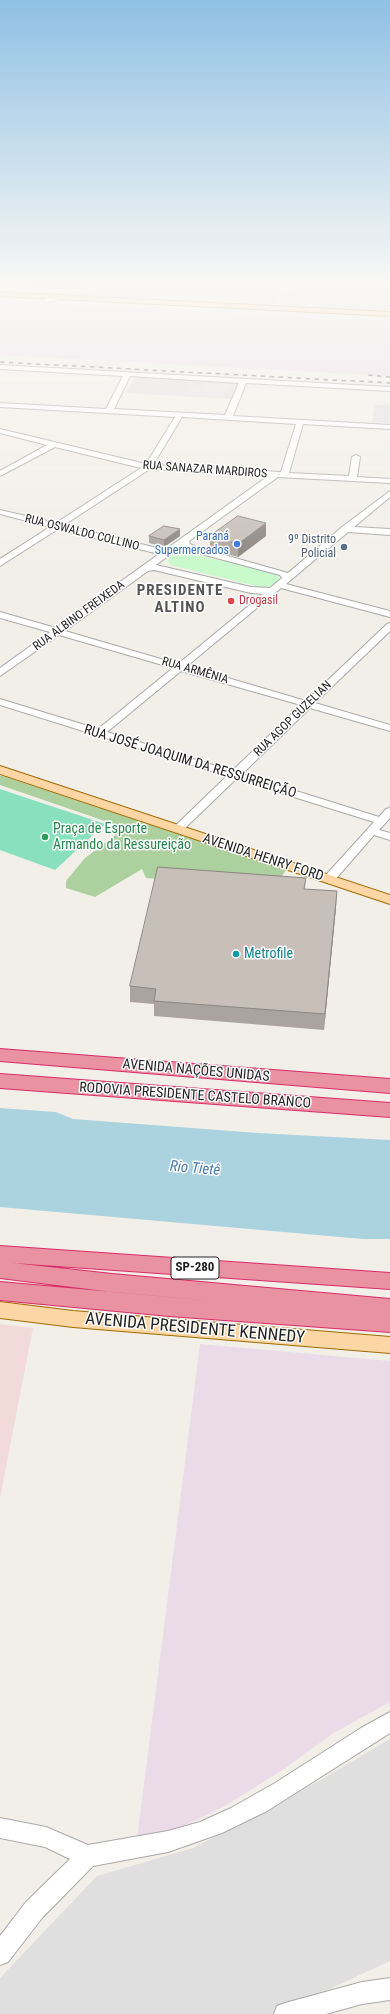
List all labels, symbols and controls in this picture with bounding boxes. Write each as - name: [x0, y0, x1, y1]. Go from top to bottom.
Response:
- street label: RUA SANAZAR MARDIROS: [142, 458, 268, 482]
- street label: RUA OSWALDO COLLINO: [23, 512, 141, 554]
- place label: Paraná Supermercados: [155, 530, 229, 558]
- place label: 9º Distrito Policial: [288, 533, 336, 561]
- marker: Paraná Supermercados: [232, 539, 242, 549]
- marker: 9º Distrito Policial: [339, 542, 349, 552]
- street label: RUA ALBINO FREIXEDA: [30, 578, 128, 654]
- district label: PRESIDENTE ALTINO: [137, 582, 223, 617]
- place label: Drogasil: [239, 594, 278, 608]
- marker: Drogasil: [226, 596, 236, 606]
- street label: RUA ARMÊNIA: [160, 655, 230, 687]
- street label: RUA AGOP GUZELIAN: [251, 678, 335, 760]
- street label: RUA JOSÉ JOAQUIM DA RESSURREIÇÃO: [82, 722, 298, 802]
- place label: Praça de Esporte Armando da Ressureição: [53, 821, 191, 854]
- street label: AVENIDA HENRY FORD: [200, 831, 326, 885]
- marker: Praça de Esporte Armando da Ressureição: [40, 832, 50, 842]
- place label: Metrofile: [244, 946, 293, 962]
- marker: Metrofile: [231, 949, 241, 959]
- street label: AVENIDA NAÇÕES UNIDAS: [122, 1056, 270, 1086]
- street label: RODOVIA PRESIDENTE CASTELO BRANCO: [79, 1080, 311, 1112]
- water label: Rio Tietê: [169, 1158, 221, 1180]
- road number: SP-280: [171, 1257, 219, 1279]
- street label: AVENIDA PRESIDENTE KENNEDY: [84, 1309, 306, 1349]

